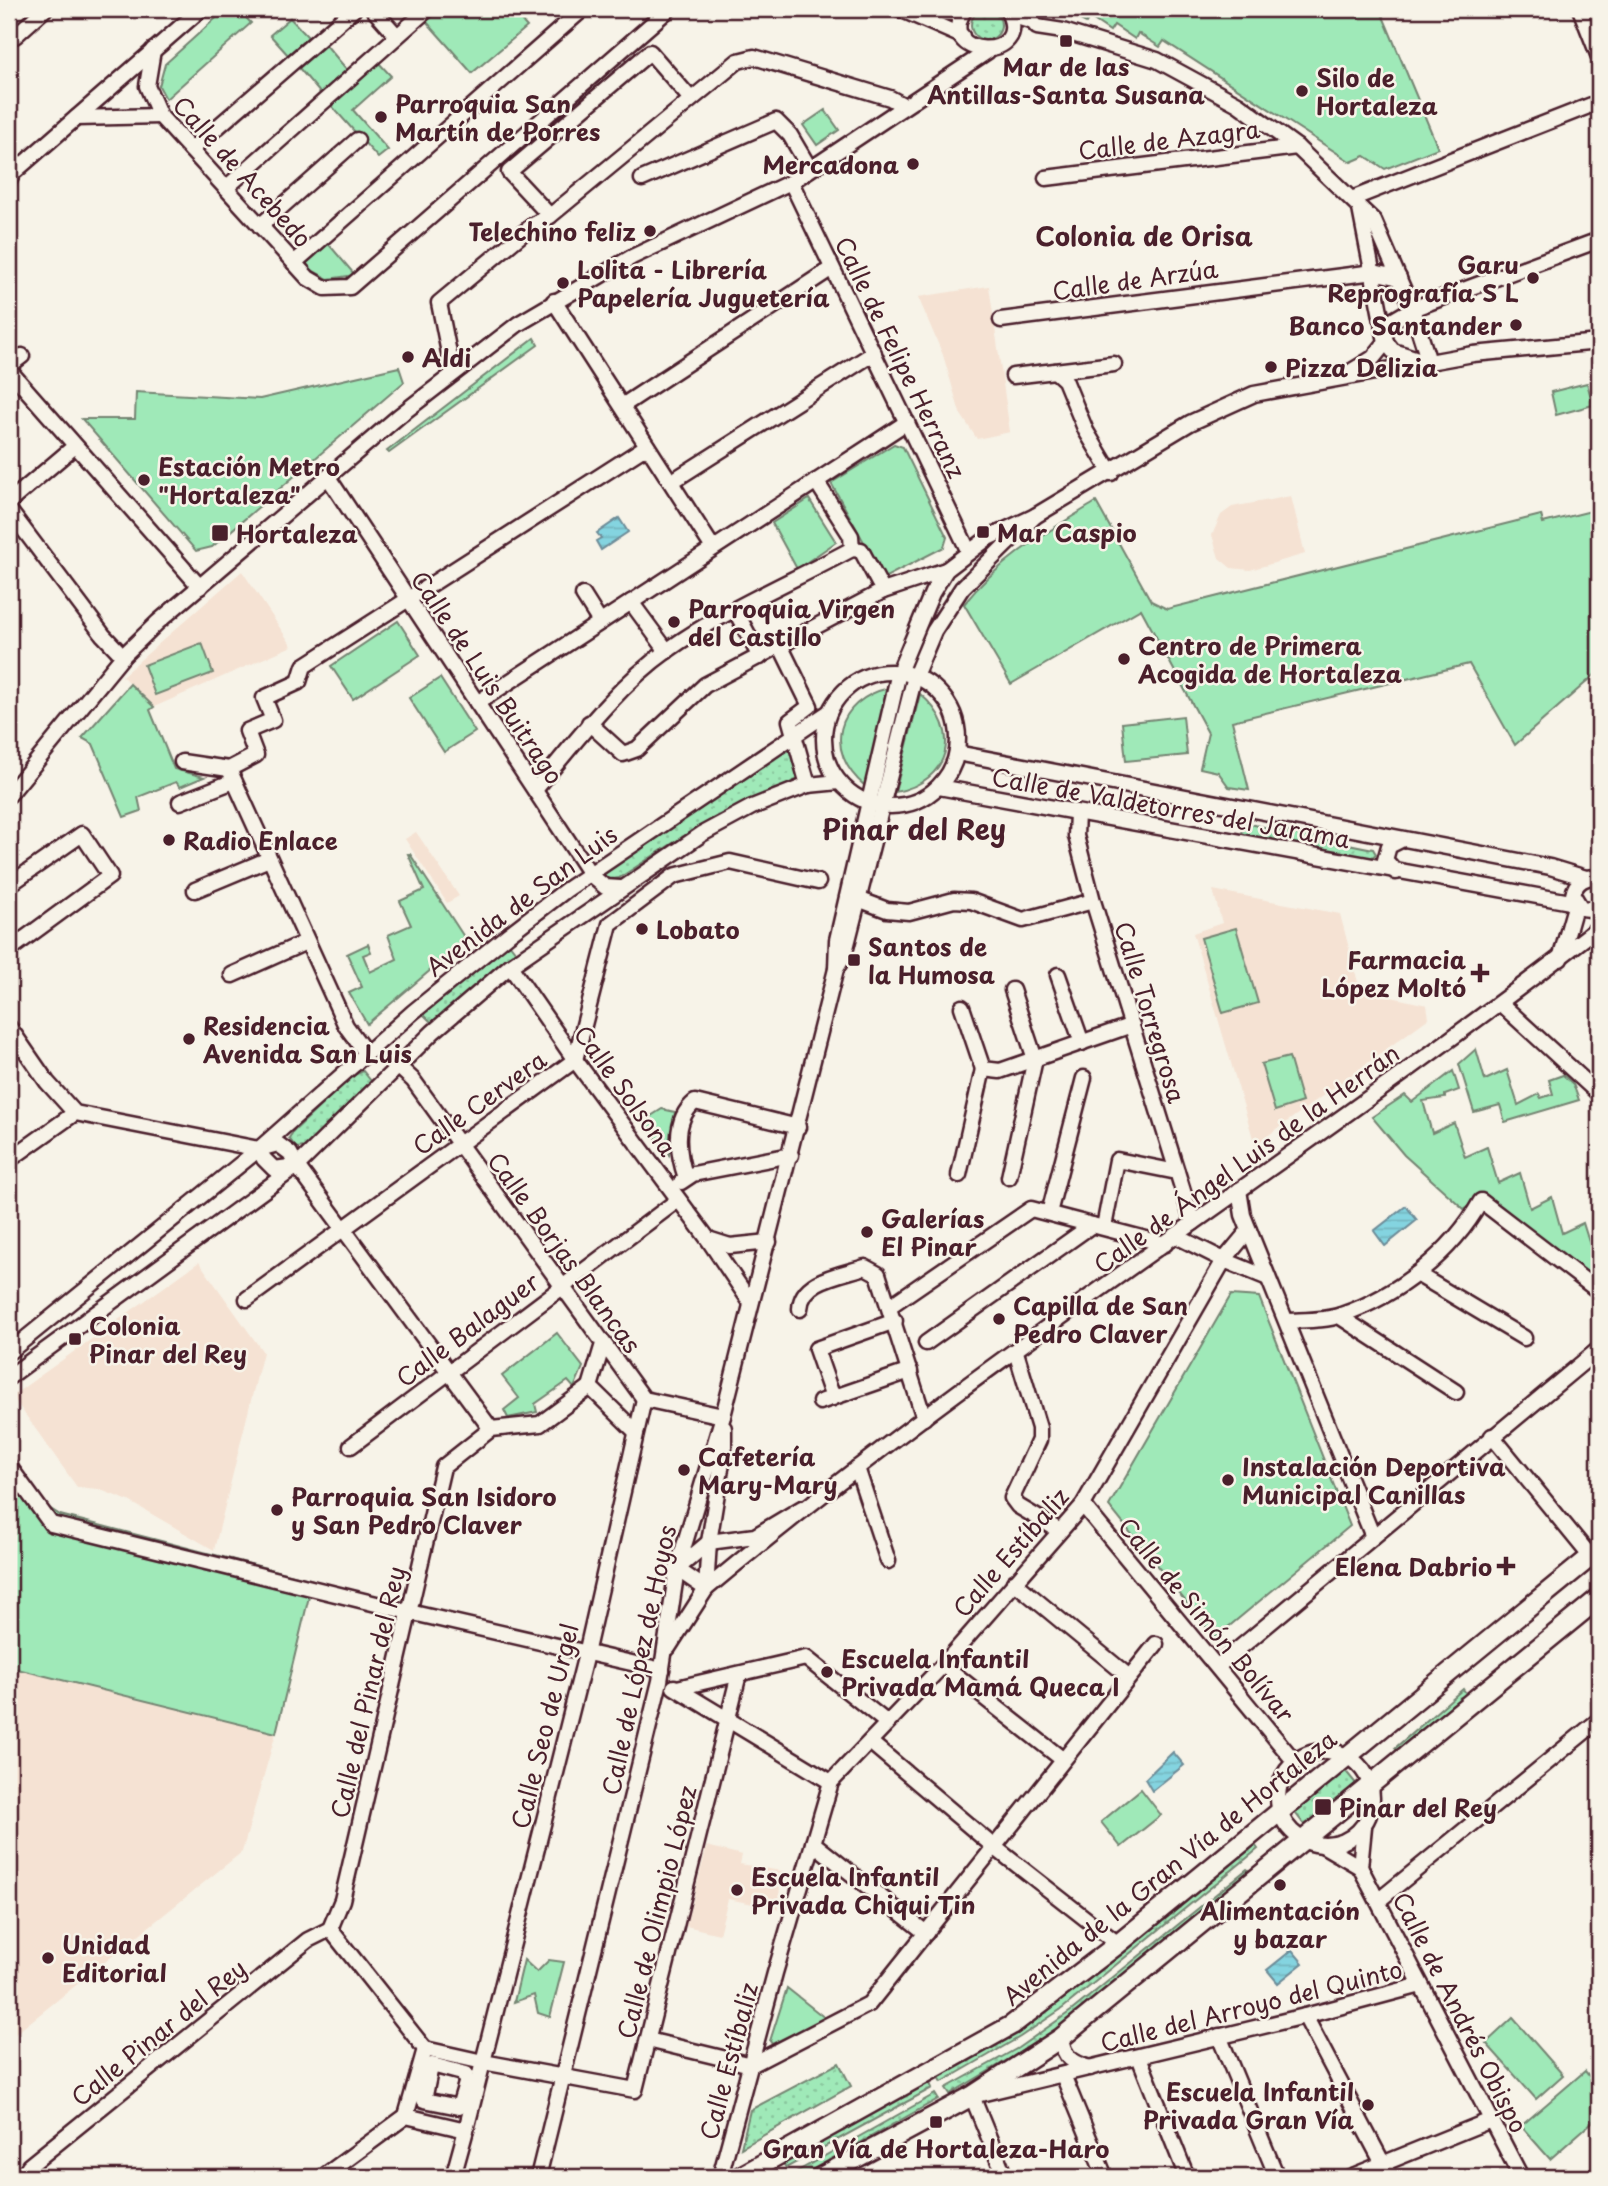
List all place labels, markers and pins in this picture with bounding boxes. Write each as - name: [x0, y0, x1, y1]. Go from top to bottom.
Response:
- marker: Mar de las Antillas-Santa Susana: [1058, 33, 1074, 49]
- place label: Mar de las Antillas-Santa Susana: [927, 48, 1205, 112]
- place label: Silo de Hortaleza: [1316, 59, 1438, 123]
- marker: Silo de Hortaleza: [1294, 83, 1310, 99]
- place label: Parroquia San Martín de Porres: [395, 85, 601, 149]
- marker: Parroquia San Martín de Porres: [373, 109, 389, 125]
- place label: Mercadona: [763, 146, 900, 182]
- marker: Mercadona: [905, 156, 921, 172]
- place label: Telechino feliz: [469, 213, 636, 249]
- marker: Telechino feliz: [642, 223, 658, 239]
- place label: Garu Reprografía S L: [1327, 246, 1519, 310]
- place label: Lolita - Librería Papelería Juguetería: [577, 251, 830, 315]
- marker: Garu Reprografía S L: [1525, 270, 1541, 286]
- marker: Lolita - Librería Papelería Juguetería: [555, 275, 571, 291]
- place label: Banco Santander: [1288, 307, 1503, 343]
- marker: Banco Santander: [1508, 317, 1524, 333]
- place label: Aldi: [422, 339, 471, 375]
- marker: Aldi: [400, 349, 416, 365]
- place label: Pizza Delizia: [1285, 349, 1439, 385]
- marker: Pizza Delizia: [1263, 359, 1279, 375]
- place label: Estación Metro "Hortaleza": [158, 448, 340, 512]
- marker: Estación Metro "Hortaleza": [136, 472, 152, 488]
- place label: Mar Caspio: [997, 514, 1137, 550]
- place label: Hortaleza: [236, 515, 358, 551]
- marker: Hortaleza: [210, 523, 230, 543]
- marker: Mar Caspio: [975, 524, 991, 540]
- place label: Parroquia Virgen del Castillo: [688, 590, 895, 654]
- marker: Parroquia Virgen del Castillo: [666, 614, 682, 630]
- place label: Centro de Primera Acogida de Hortaleza: [1137, 627, 1403, 691]
- marker: Centro de Primera Acogida de Hortaleza: [1116, 651, 1132, 667]
- place label: Radio Enlace: [183, 822, 338, 858]
- marker: Radio Enlace: [161, 832, 177, 848]
- place label: Lobato: [656, 911, 740, 947]
- marker: Lobato: [634, 921, 650, 937]
- place label: Santos de la Humosa: [868, 928, 996, 992]
- place label: Farmacia López Moltó: [1321, 941, 1467, 1005]
- marker: Santos de la Humosa: [846, 952, 862, 968]
- marker: Farmacia López Moltó: [1472, 965, 1488, 981]
- place label: Residencia Avenida San Luis: [202, 1007, 412, 1071]
- marker: Residencia Avenida San Luis: [181, 1031, 197, 1047]
- place label: Galerías El Pinar: [881, 1200, 984, 1264]
- marker: Galerías El Pinar: [859, 1224, 875, 1240]
- place label: Capilla de San Pedro Claver: [1013, 1287, 1188, 1351]
- place label: Colonia Pinar del Rey: [89, 1307, 247, 1371]
- marker: Capilla de San Pedro Claver: [991, 1311, 1007, 1327]
- marker: Colonia Pinar del Rey: [67, 1331, 83, 1347]
- place label: Cafetería Mary-Mary: [698, 1438, 838, 1502]
- place label: Instalación Deportiva Municipal Canillas: [1242, 1448, 1506, 1512]
- marker: Cafetería Mary-Mary: [676, 1462, 692, 1478]
- marker: Instalación Deportiva Municipal Canillas: [1220, 1472, 1236, 1488]
- place label: Parroquia San Isidoro y San Pedro Claver: [291, 1478, 557, 1542]
- marker: Parroquia San Isidoro y San Pedro Claver: [269, 1502, 285, 1518]
- place label: Elena Dabrio: [1335, 1548, 1492, 1584]
- marker: Elena Dabrio: [1498, 1558, 1514, 1574]
- place label: Escuela Infantil Privada Mamá Queca I: [841, 1640, 1119, 1704]
- marker: Escuela Infantil Privada Mamá Queca I: [819, 1664, 835, 1680]
- place label: Pinar del Rey: [1339, 1789, 1497, 1825]
- marker: Pinar del Rey: [1313, 1797, 1333, 1817]
- place label: Escuela Infantil Privada Chiqui Tin: [751, 1858, 975, 1922]
- marker: Alimentación y bazar: [1272, 1877, 1288, 1893]
- marker: Escuela Infantil Privada Chiqui Tin: [729, 1882, 745, 1898]
- place label: Alimentación y bazar: [1199, 1892, 1360, 1956]
- place label: Unidad Editorial: [62, 1926, 167, 1990]
- marker: Unidad Editorial: [40, 1950, 56, 1966]
- place label: Escuela Infantil Privada Gran Vía: [1143, 2073, 1354, 2137]
- marker: Escuela Infantil Privada Gran Vía: [1360, 2097, 1376, 2113]
- marker: Gran Vía de Hortaleza-Haro: [928, 2114, 944, 2130]
- place label: Gran Vía de Hortaleza-Haro: [763, 2130, 1109, 2166]

